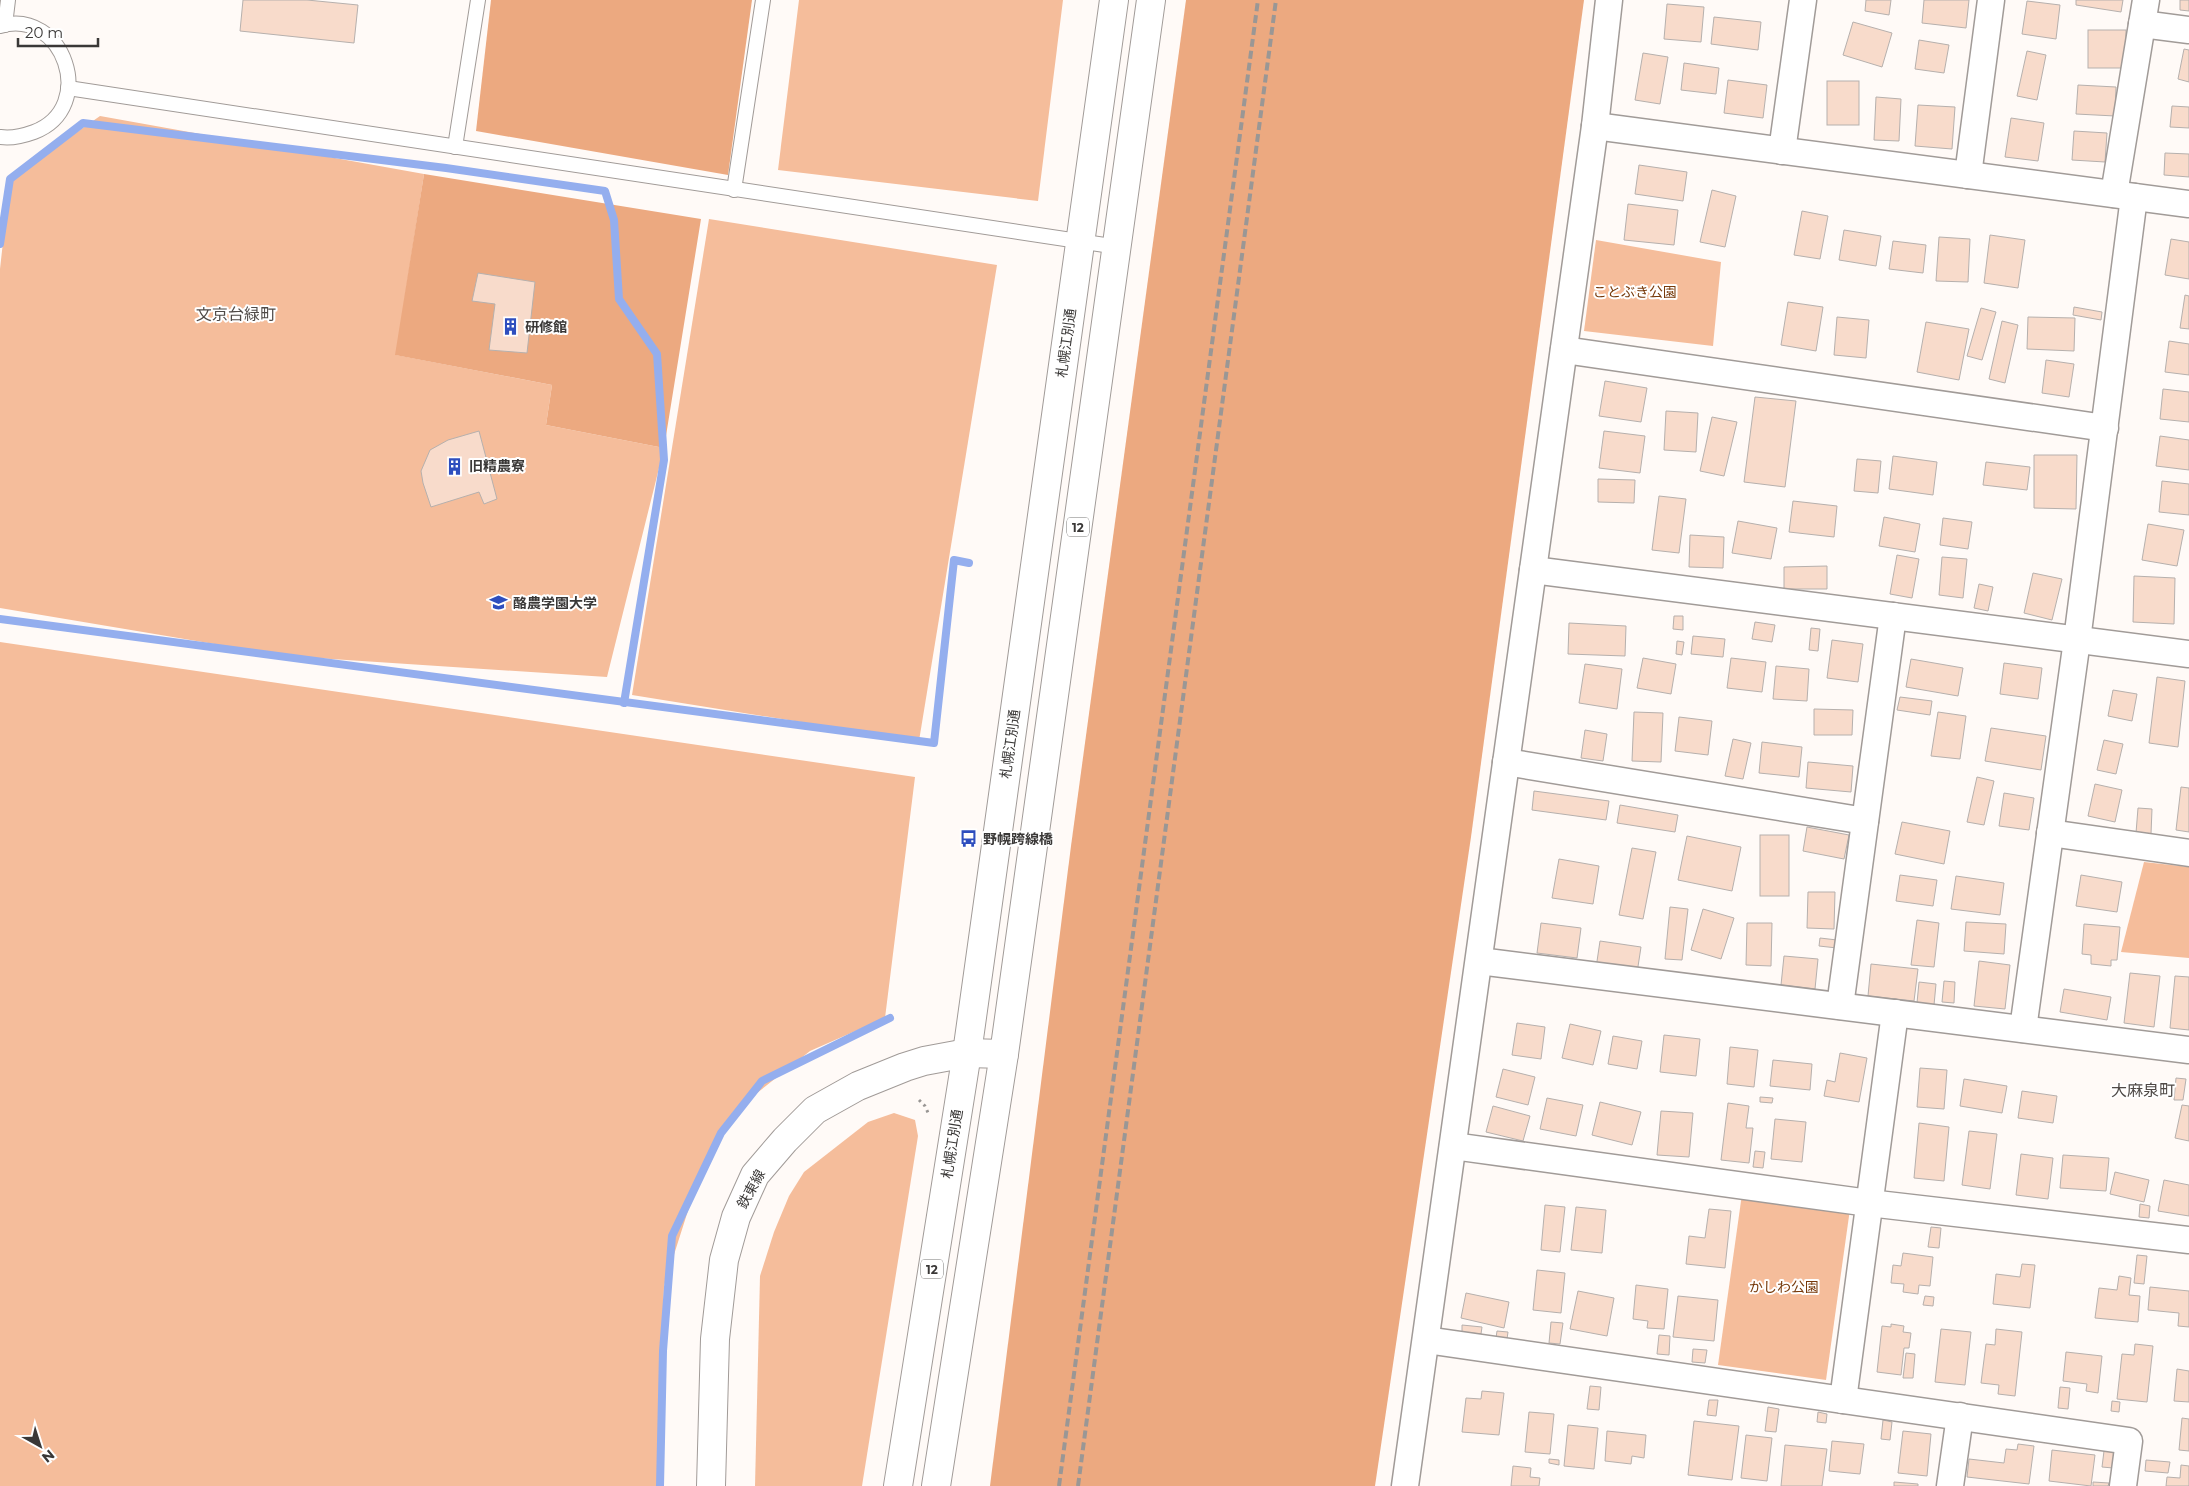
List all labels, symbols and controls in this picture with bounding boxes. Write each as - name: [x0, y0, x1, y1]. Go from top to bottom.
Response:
- scale bar: [18, 15, 98, 47]
- text: 20 m: [25, 23, 63, 42]
- park label: ことぶき公園: [1593, 283, 1677, 301]
- district label: 文京台緑町: [196, 305, 276, 324]
- street label: 札幌江別通: [1052, 307, 1080, 379]
- building icon: 研修館: [501, 317, 521, 337]
- place label: 研修館: [525, 318, 567, 336]
- building icon: 旧精農寮: [445, 456, 465, 476]
- place label: 旧精農寮: [469, 457, 525, 475]
- road number: 12: [1067, 518, 1089, 536]
- school or university icon: 酪農学園大学: [489, 593, 509, 613]
- place label: 酪農学園大学: [513, 594, 597, 612]
- street label: 札幌江別通: [996, 708, 1024, 780]
- bus stop icon: 野幌跨線橋: [959, 829, 979, 849]
- place label: 野幌跨線橋: [983, 830, 1053, 848]
- district label: 大麻泉町: [2111, 1081, 2175, 1100]
- street label: 札幌江別通: [938, 1108, 966, 1180]
- street label: 鉄東線: [733, 1166, 769, 1212]
- road number: 12: [921, 1260, 943, 1278]
- park label: かしわ公園: [1749, 1278, 1819, 1296]
- north arrow: [15, 1421, 65, 1471]
- text: N: [38, 1446, 58, 1467]

